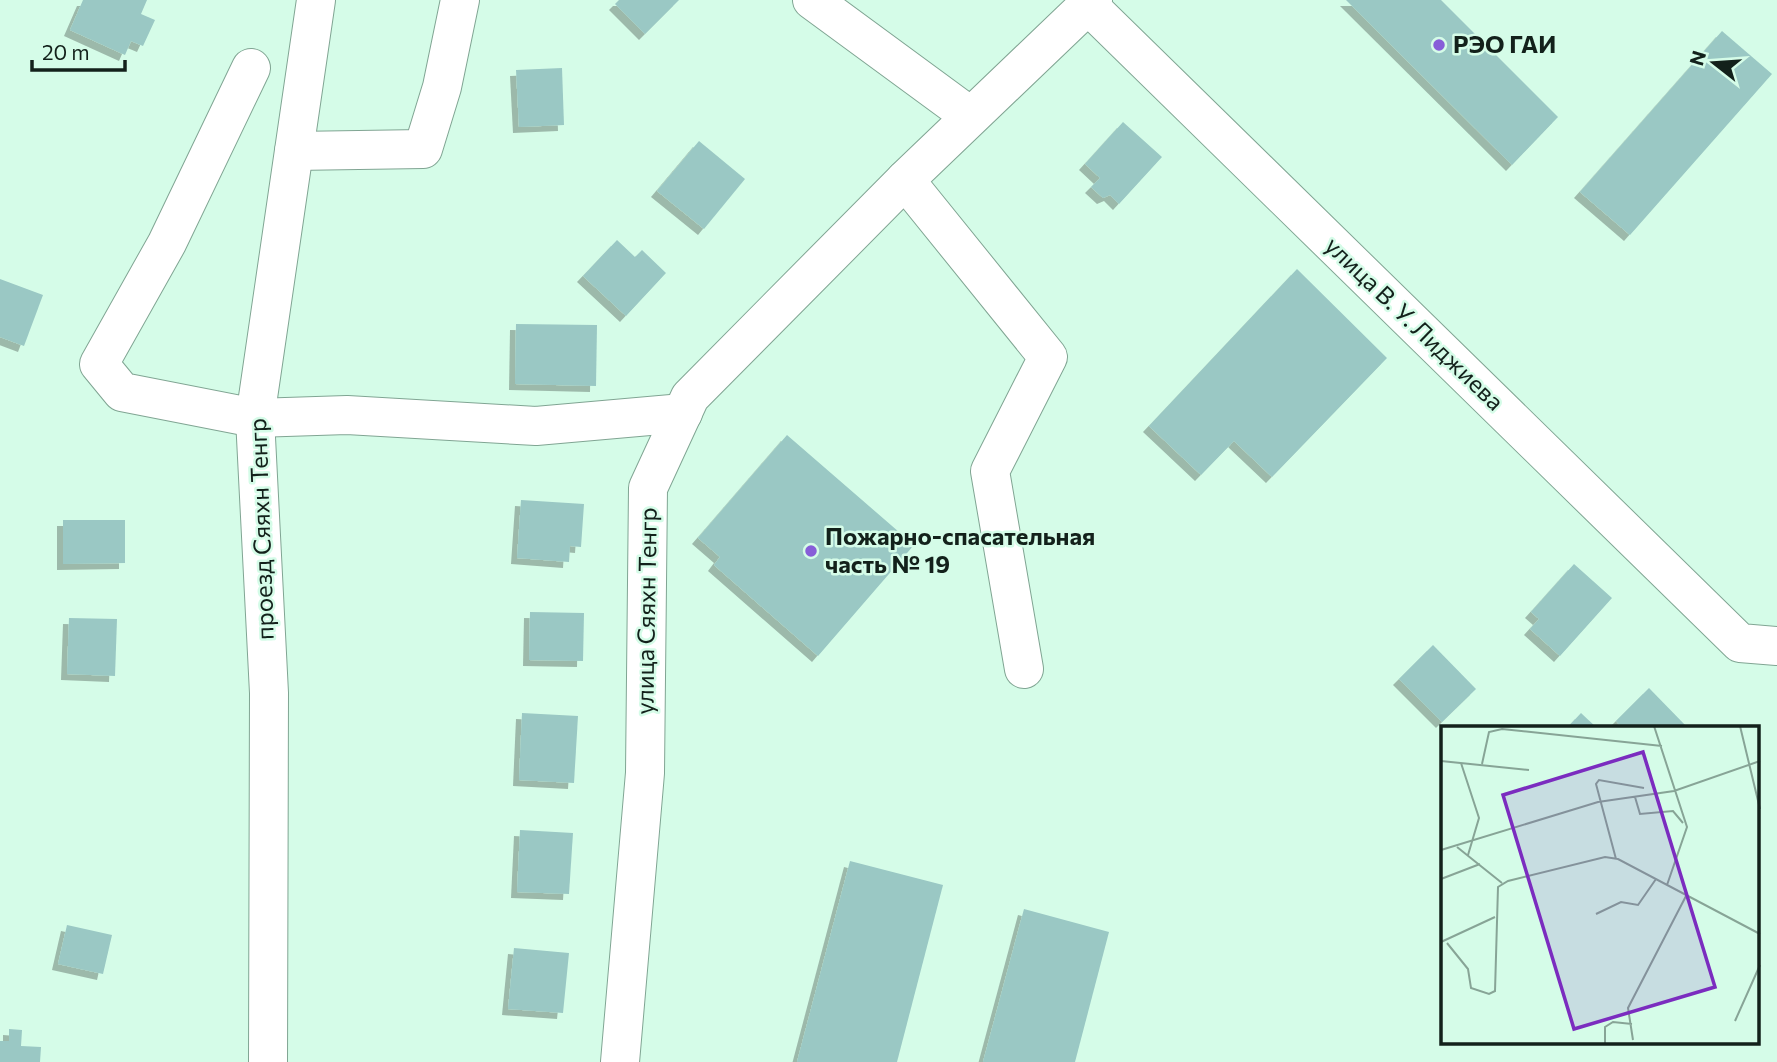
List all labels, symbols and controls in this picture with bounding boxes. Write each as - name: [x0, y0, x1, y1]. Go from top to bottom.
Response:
- scale bar: [32, 28, 124, 72]
- north arrow: [1679, 28, 1749, 98]
- place label: РЭО ГАИ: [1453, 29, 1556, 58]
- marker: РЭО ГАИ: [1431, 37, 1447, 53]
- text: 20 m: [42, 39, 90, 64]
- text: N: [1684, 48, 1710, 68]
- street label: улица В. У. Лиджиева: [1320, 230, 1510, 416]
- street label: проезд Сяяхн Тенгр: [242, 418, 279, 641]
- street label: улица Сяяхн Тенгр: [629, 507, 662, 715]
- place label: Пожарно-спасательная часть № 19: [825, 521, 1095, 578]
- marker: Пожарно-спасательная часть № 19: [803, 543, 819, 559]
- inset map: [1441, 726, 1760, 1044]

